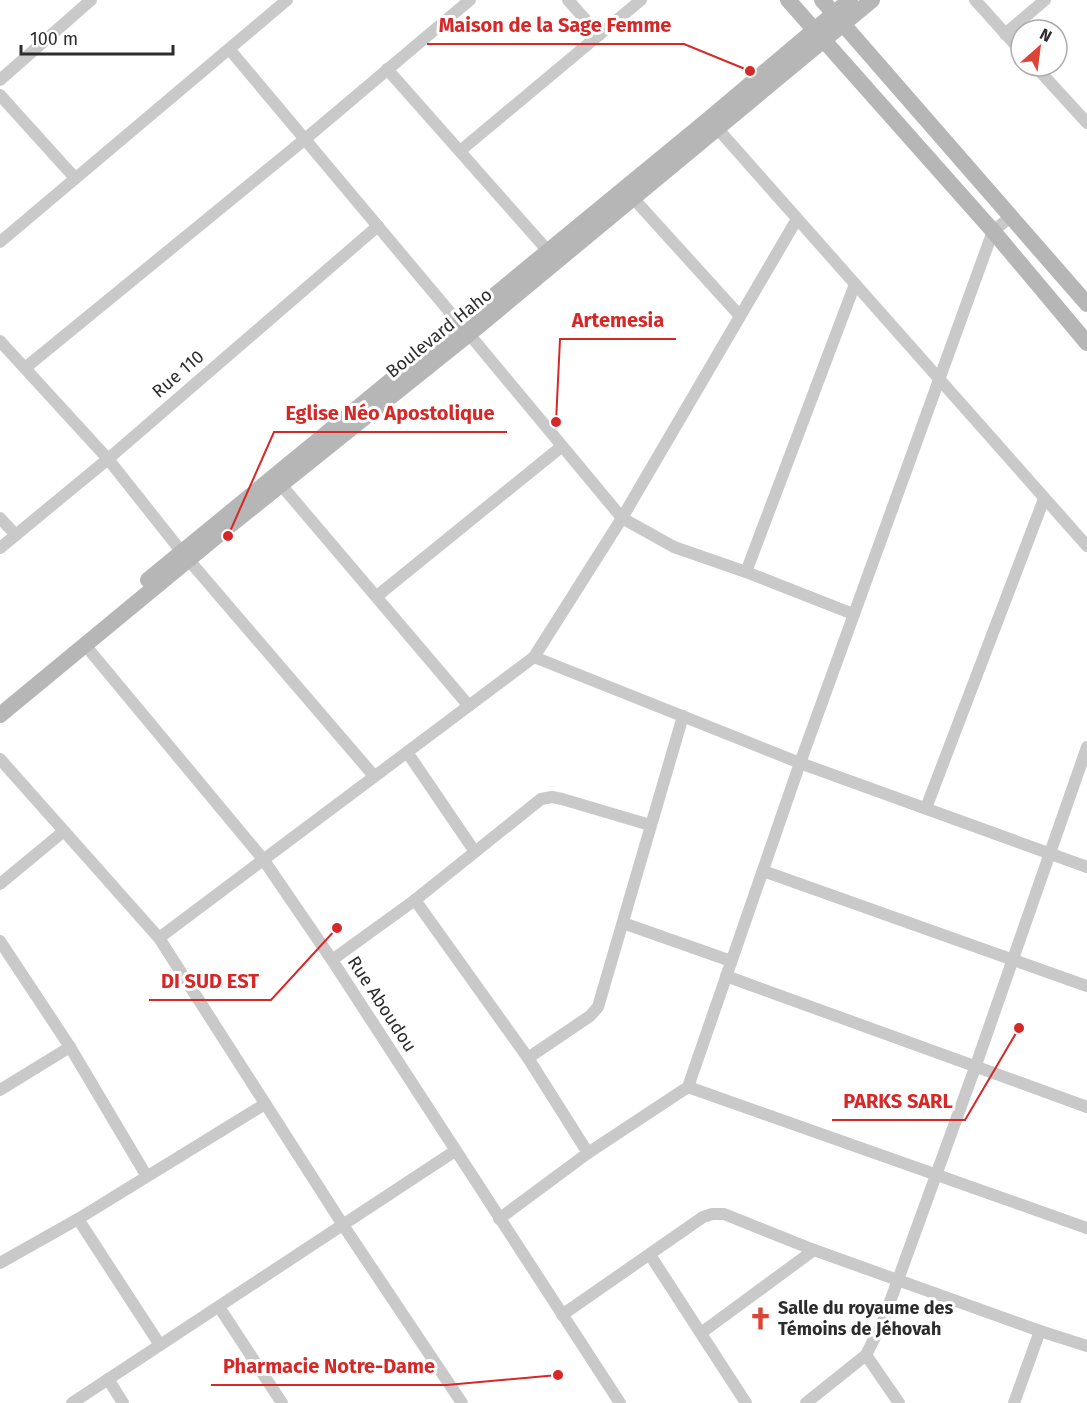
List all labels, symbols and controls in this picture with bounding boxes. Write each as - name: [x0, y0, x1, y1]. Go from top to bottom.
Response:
- callout: Maison de la Sage Femme: [427, 6, 684, 44]
- text: Maison de la Sage Femme: [439, 13, 671, 37]
- scale bar: [21, 18, 172, 56]
- north arrow: [1009, 18, 1069, 78]
- text: N: [1037, 24, 1055, 46]
- text: 100 m: [30, 28, 78, 50]
- street label: Boulevard Haho: [381, 283, 497, 383]
- callout: Artemesia: [560, 301, 676, 339]
- text: Artemesia: [571, 308, 664, 332]
- street label: Rue 110: [148, 346, 208, 402]
- callout: Eglise Néo Apostolique: [274, 394, 507, 432]
- text: Eglise Néo Apostolique: [285, 401, 495, 425]
- street label: Rue Aboudou: [343, 952, 421, 1056]
- callout: DI SUD EST: [149, 962, 271, 1000]
- text: DI SUD EST: [161, 969, 259, 993]
- callout: PARKS SARL: [832, 1082, 965, 1120]
- text: PARKS SARL: [843, 1089, 953, 1113]
- place label: Salle du royaume des Témoins de Jéhovah: [778, 1297, 953, 1340]
- church icon: Salle du royaume des Témoins de Jéhovah: [747, 1305, 773, 1331]
- callout: Pharmacie Notre-Dame: [211, 1347, 447, 1385]
- text: Pharmacie Notre-Dame: [223, 1354, 435, 1378]

